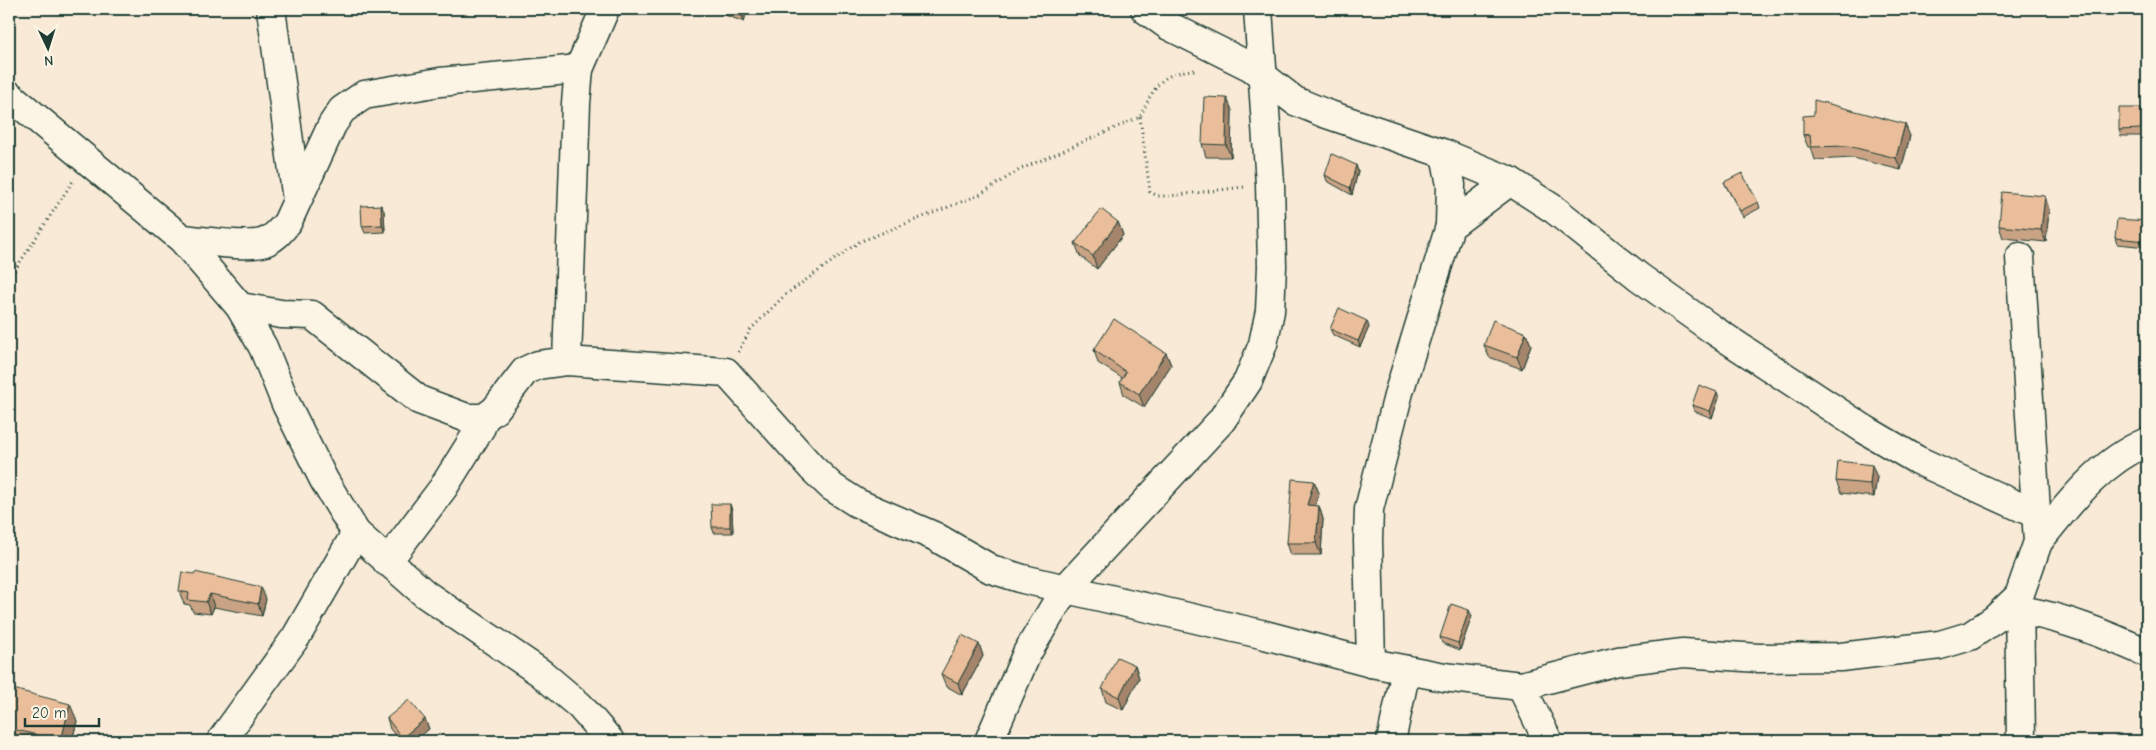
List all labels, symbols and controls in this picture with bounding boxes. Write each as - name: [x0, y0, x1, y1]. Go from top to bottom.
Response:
- north arrow: [22, 22, 72, 72]
- text: N: [44, 52, 54, 69]
- scale bar: [25, 695, 99, 727]
- text: 20 m: [32, 704, 66, 722]

